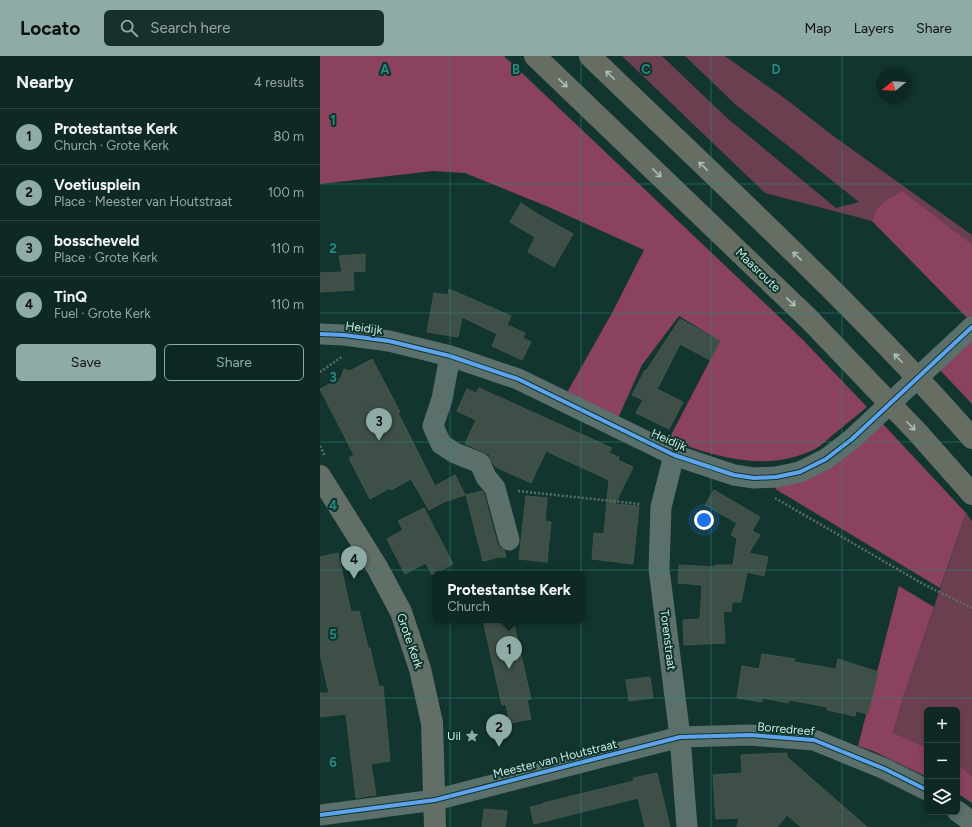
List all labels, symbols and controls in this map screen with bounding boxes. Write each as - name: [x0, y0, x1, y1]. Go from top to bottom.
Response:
- search box: [104, 10, 384, 46]
- text: Locato: [20, 17, 80, 40]
- icon: search: [118, 17, 140, 39]
- text: Search here: [150, 19, 230, 37]
- text: Map: [804, 20, 832, 37]
- text: Layers: [854, 20, 894, 37]
- text: Share: [916, 20, 952, 37]
- text: A: [380, 62, 390, 77]
- text: B: [512, 62, 520, 77]
- text: C: [641, 62, 651, 77]
- text: D: [771, 62, 781, 77]
- north arrow: [876, 68, 912, 104]
- one-way arrow: [605, 71, 615, 80]
- text: Nearby: [16, 72, 74, 92]
- text: 4 results: [254, 75, 304, 90]
- one-way arrow: [558, 78, 568, 88]
- text: 1: [330, 113, 336, 128]
- text: Protestantse Kerk: [54, 120, 178, 138]
- text: 1: [26, 129, 32, 144]
- text: 80 m: [273, 129, 304, 144]
- text: Church · Grote Kerk: [54, 138, 169, 153]
- one-way arrow: [698, 161, 708, 170]
- one-way arrow: [652, 168, 662, 178]
- text: Voetiusplein: [54, 176, 140, 194]
- text: 2: [25, 185, 33, 200]
- text: 100 m: [268, 185, 304, 200]
- text: Place · Meester van Houtstraat: [54, 194, 232, 209]
- text: bosscheveld: [54, 232, 139, 250]
- text: 3: [25, 241, 33, 256]
- text: 110 m: [271, 241, 304, 256]
- text: 2: [329, 241, 337, 256]
- street label: Maasroute: [733, 245, 784, 295]
- text: Place · Grote Kerk: [54, 250, 158, 265]
- one-way arrow: [792, 251, 802, 261]
- text: TinQ: [54, 288, 87, 306]
- text: 4: [25, 297, 33, 312]
- text: 110 m: [271, 297, 304, 312]
- one-way arrow: [786, 297, 796, 307]
- text: Fuel · Grote Kerk: [54, 306, 151, 321]
- street label: Heidijk: [345, 319, 383, 337]
- button: Save: [16, 344, 156, 381]
- button: Share: [164, 344, 304, 381]
- one-way arrow: [893, 353, 903, 363]
- text: 3: [329, 370, 337, 385]
- pin: 3: [366, 408, 392, 441]
- one-way arrow: [906, 420, 915, 430]
- street label: Heidijk: [649, 426, 689, 454]
- text: 4: [329, 498, 337, 513]
- your location: [694, 510, 714, 530]
- pin: 4: [341, 546, 367, 579]
- popup: [433, 571, 585, 623]
- text: Protestantse Kerk: [447, 581, 571, 599]
- text: Church: [447, 599, 490, 614]
- street label: Torenstraat: [657, 609, 679, 672]
- street label: Grote Kerk: [394, 611, 426, 671]
- text: 5: [329, 627, 337, 642]
- pin: 1: [496, 636, 522, 669]
- map controls: [924, 707, 960, 815]
- button: +: [924, 707, 960, 743]
- pin: 2: [486, 714, 512, 747]
- street label: Borredreef: [757, 720, 816, 739]
- place icon: Uil: [464, 728, 480, 744]
- place label: Uil: [447, 729, 461, 743]
- street label: Meester van Houtstraat: [492, 737, 619, 781]
- button: −: [924, 743, 960, 779]
- text: 6: [329, 755, 337, 770]
- button: layers: [924, 779, 960, 815]

